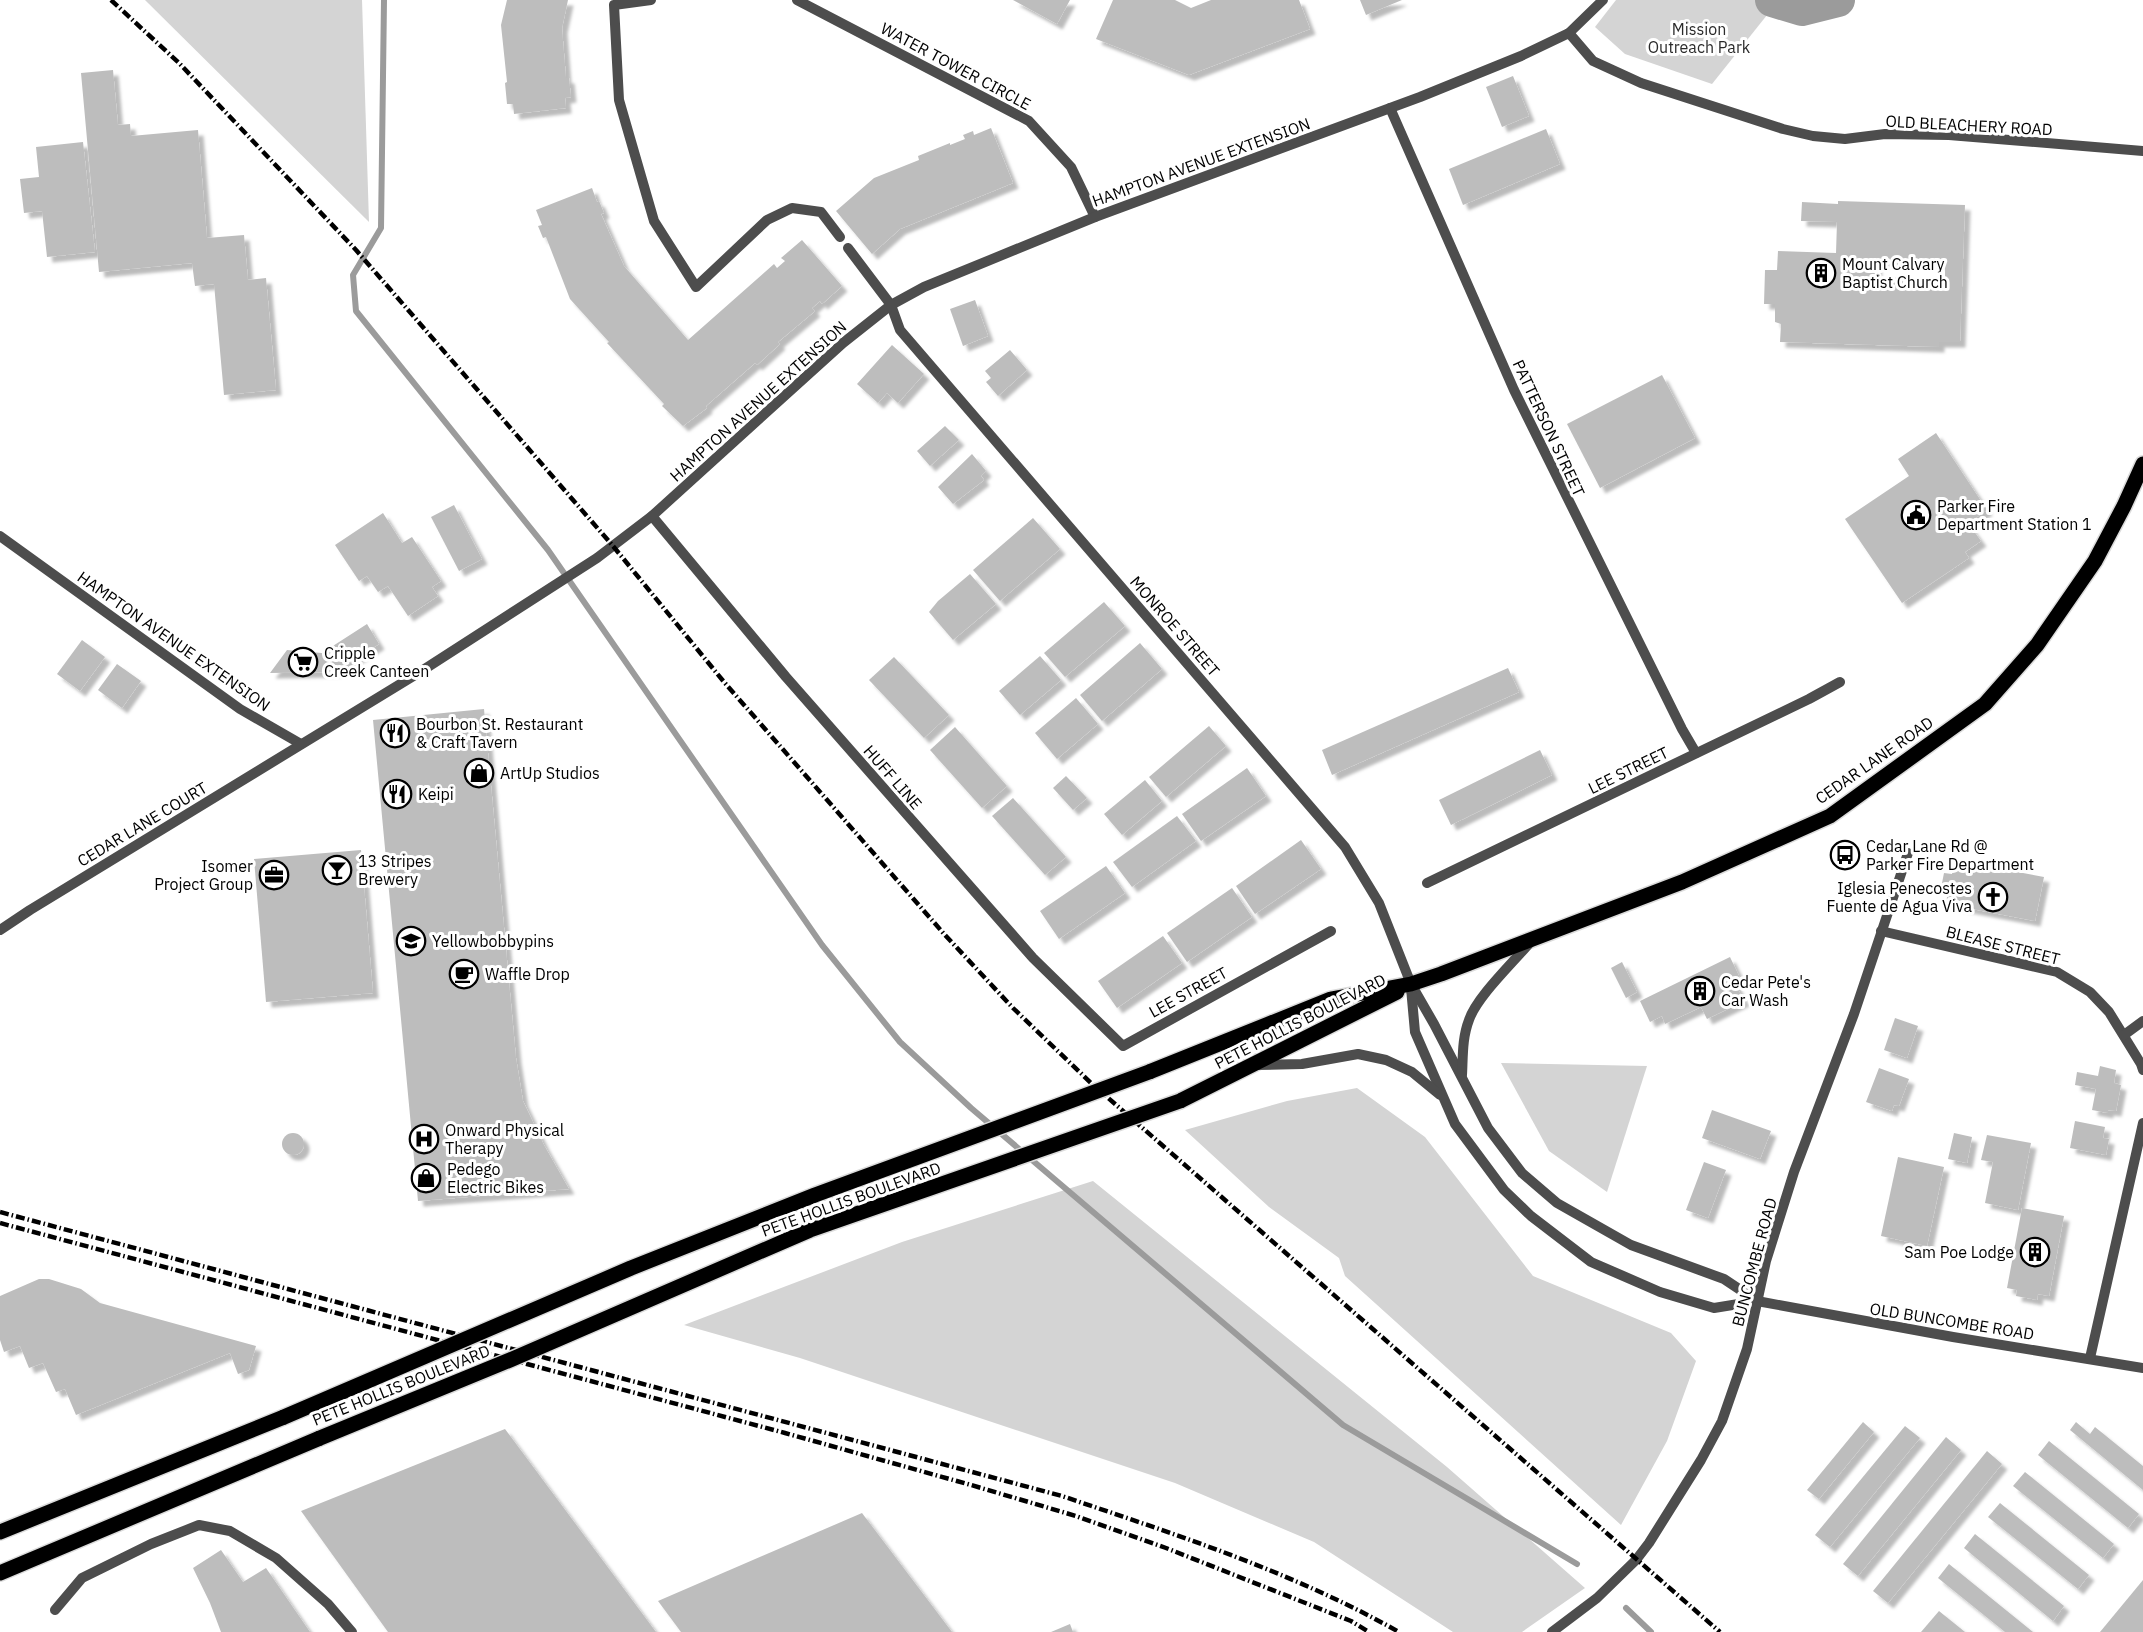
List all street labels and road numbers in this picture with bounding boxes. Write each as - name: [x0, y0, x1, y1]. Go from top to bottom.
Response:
- street label: WATER TOWER CIRCLE: [877, 18, 1035, 114]
- street label: OLD BLEACHERY ROAD: [1885, 111, 2053, 139]
- street label: HAMPTON AVENUE EXTENSION: [1089, 113, 1313, 211]
- street label: HAMPTON AVENUE EXTENSION: [666, 316, 850, 486]
- street label: PATTERSON STREET: [1509, 357, 1589, 499]
- street label: HAMPTON AVENUE EXTENSION: [74, 567, 274, 715]
- street label: MONROE STREET: [1126, 572, 1224, 680]
- street label: CEDAR LANE ROAD: [1811, 712, 1937, 808]
- street label: HUFF LINE: [860, 741, 926, 813]
- street label: LEE STREET: [1585, 742, 1671, 798]
- street label: CEDAR LANE COURT: [73, 777, 211, 871]
- street label: BLEASE STREET: [1944, 921, 2062, 969]
- street label: LEE STREET: [1145, 962, 1231, 1022]
- street label: PETE HOLLIS BOULEVARD: [1211, 969, 1389, 1073]
- street label: PETE HOLLIS BOULEVARD: [759, 1157, 943, 1241]
- street label: BUNCOMBE ROAD: [1727, 1195, 1781, 1329]
- street label: OLD BUNCOMBE ROAD: [1868, 1298, 2036, 1344]
- street label: PETE HOLLIS BOULEVARD: [309, 1340, 493, 1430]

